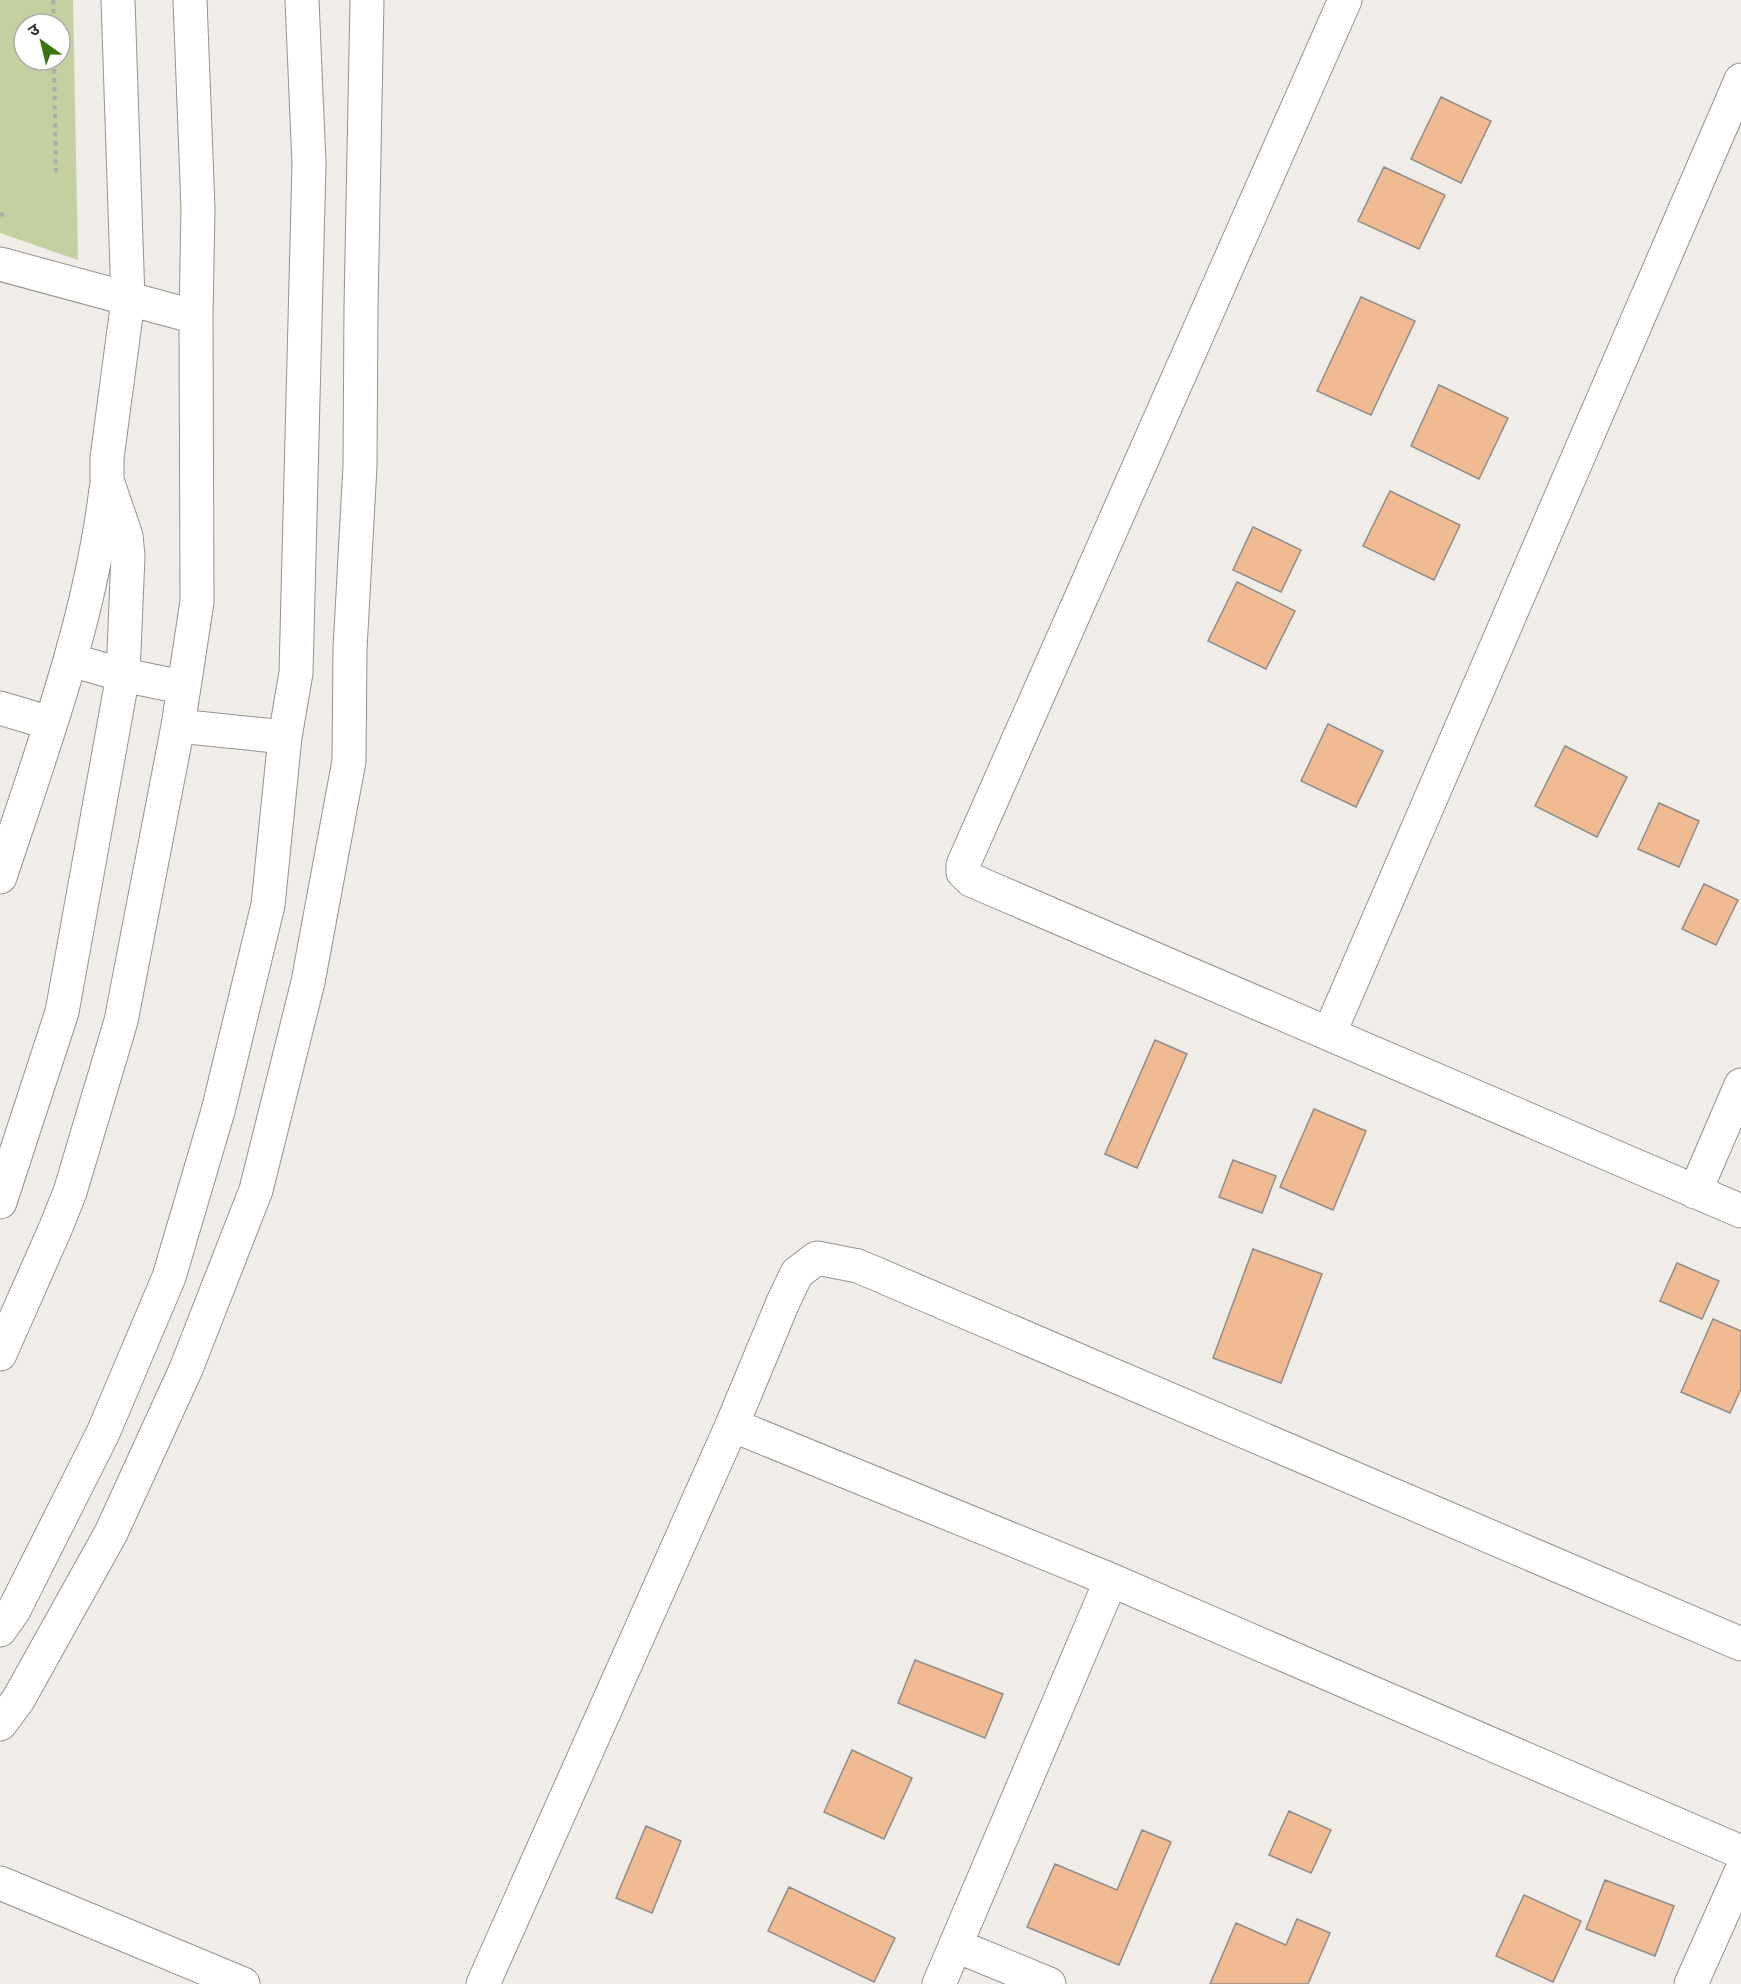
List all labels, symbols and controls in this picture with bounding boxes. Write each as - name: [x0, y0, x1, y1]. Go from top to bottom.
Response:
- north arrow: [12, 12, 72, 72]
- text: उ: [24, 18, 44, 40]

